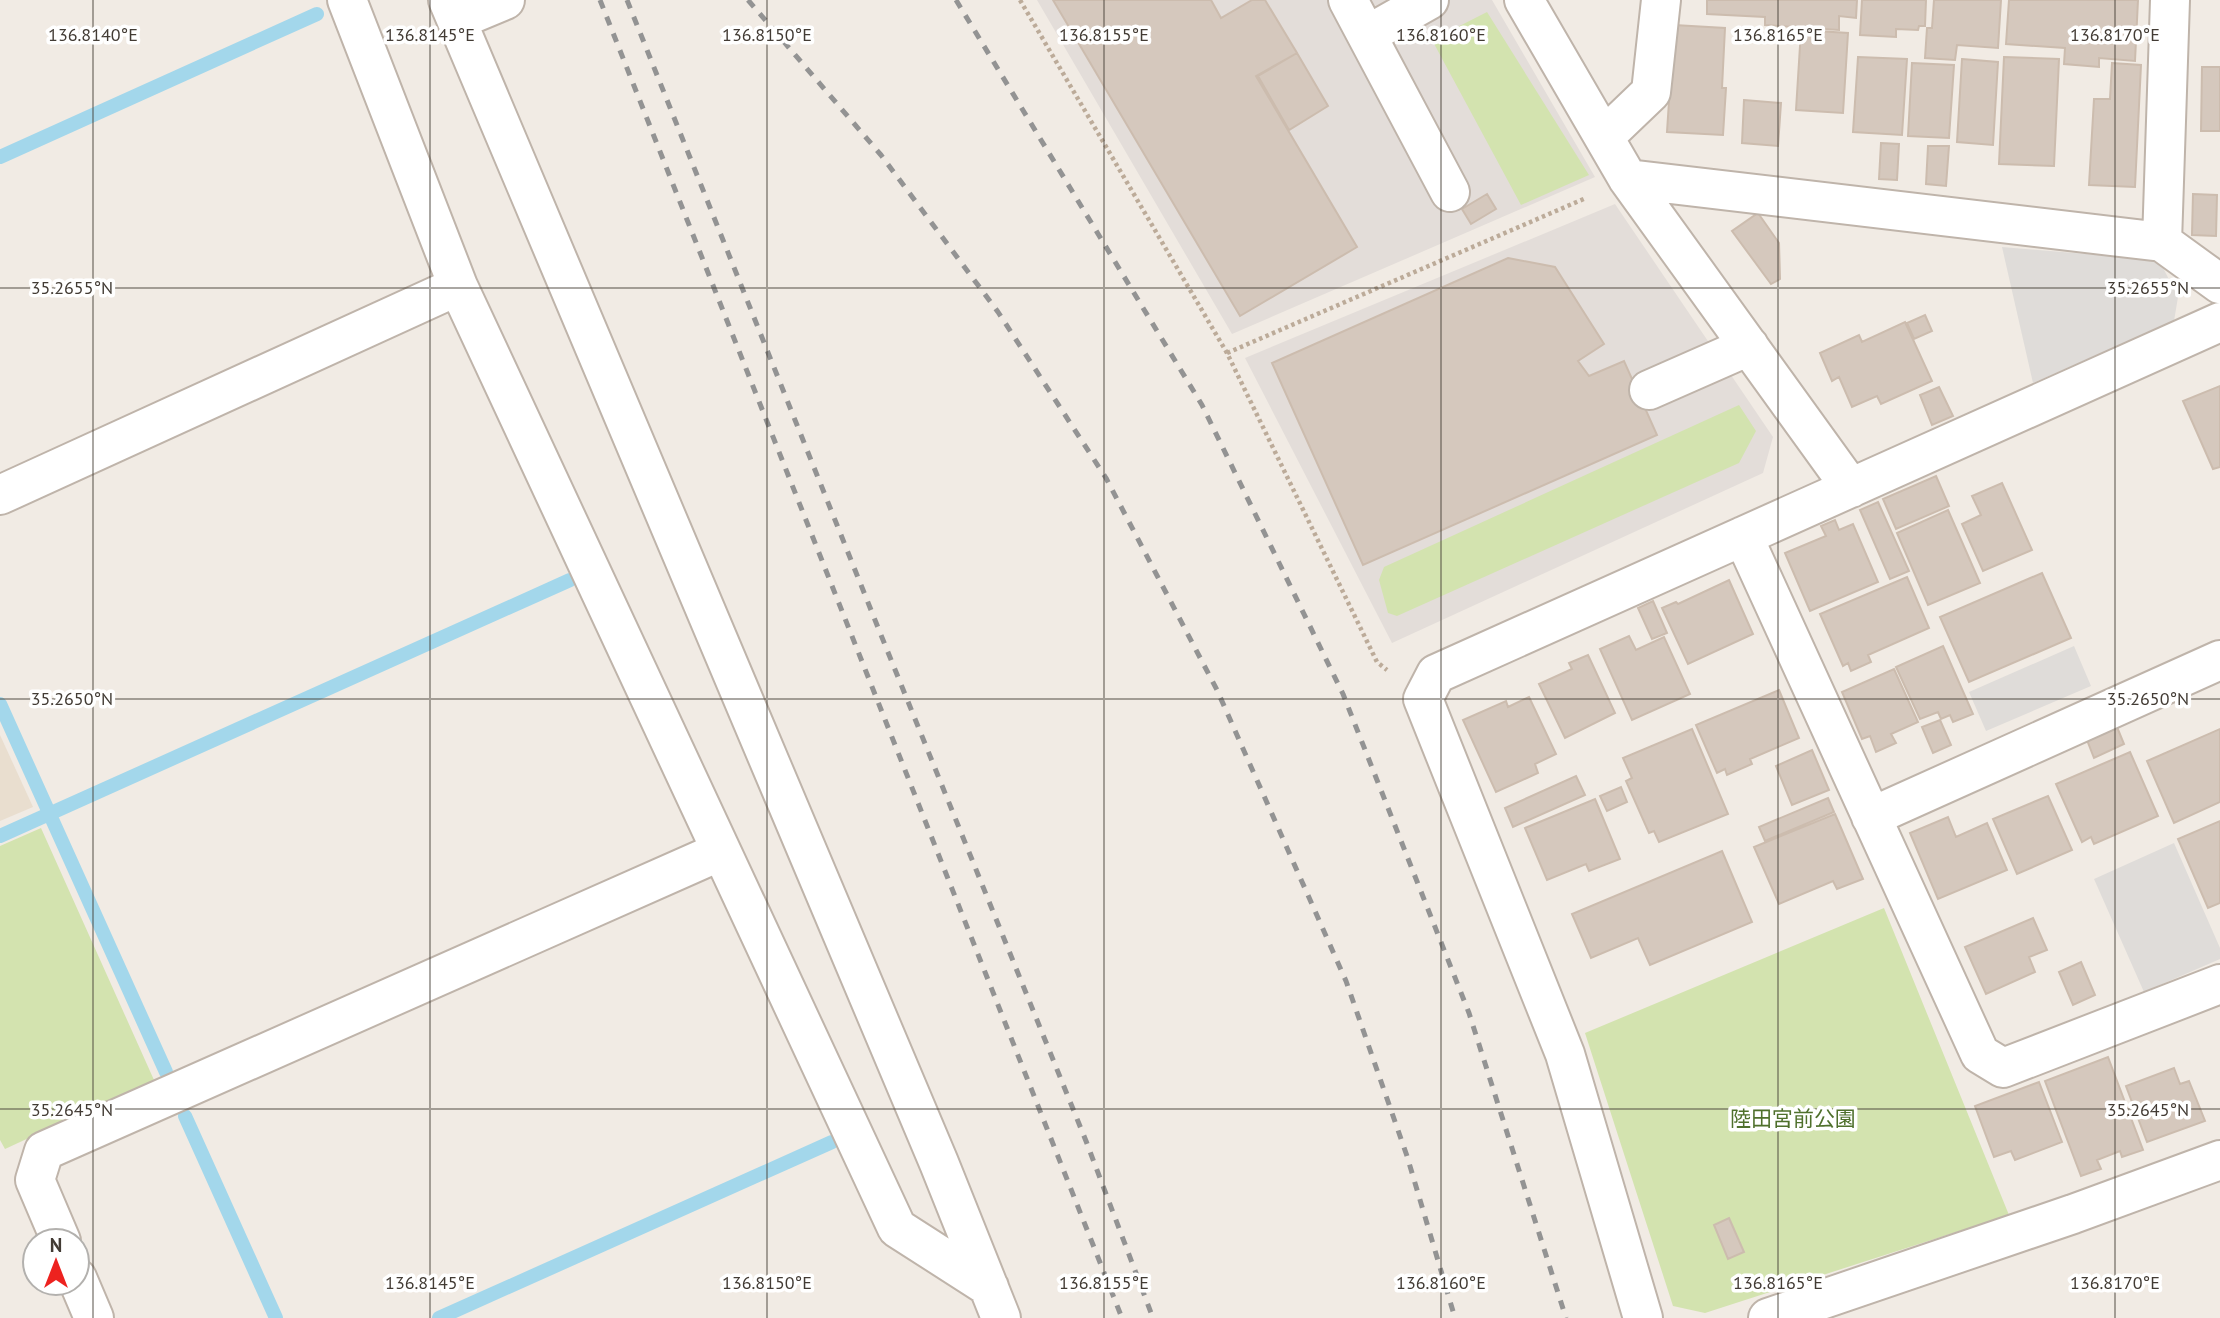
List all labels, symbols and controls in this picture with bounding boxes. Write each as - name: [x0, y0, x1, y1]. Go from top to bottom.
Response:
- text: 136.8140°E: [48, 23, 138, 46]
- text: 136.8145°E: [385, 23, 475, 46]
- text: 136.8150°E: [722, 23, 812, 46]
- text: 136.8155°E: [1059, 23, 1149, 46]
- text: 136.8160°E: [1396, 23, 1486, 46]
- text: 136.8165°E: [1733, 23, 1823, 46]
- text: 136.8170°E: [2070, 23, 2160, 46]
- text: 35.2655°N: [31, 276, 113, 299]
- text: 35.2655°N: [2107, 276, 2189, 299]
- text: 35.2650°N: [31, 687, 113, 710]
- text: 35.2650°N: [2107, 687, 2189, 710]
- text: 35.2645°N: [31, 1098, 113, 1121]
- text: 35.2645°N: [2107, 1098, 2189, 1121]
- park label: 陸田宮前公園: [1730, 1105, 1856, 1132]
- north arrow: [21, 1227, 91, 1297]
- text: N: [50, 1233, 62, 1257]
- text: 136.8145°E: [385, 1271, 475, 1294]
- text: 136.8150°E: [722, 1271, 812, 1294]
- text: 136.8155°E: [1059, 1271, 1149, 1294]
- text: 136.8160°E: [1396, 1271, 1486, 1294]
- text: 136.8165°E: [1733, 1271, 1823, 1294]
- text: 136.8170°E: [2070, 1271, 2160, 1294]

